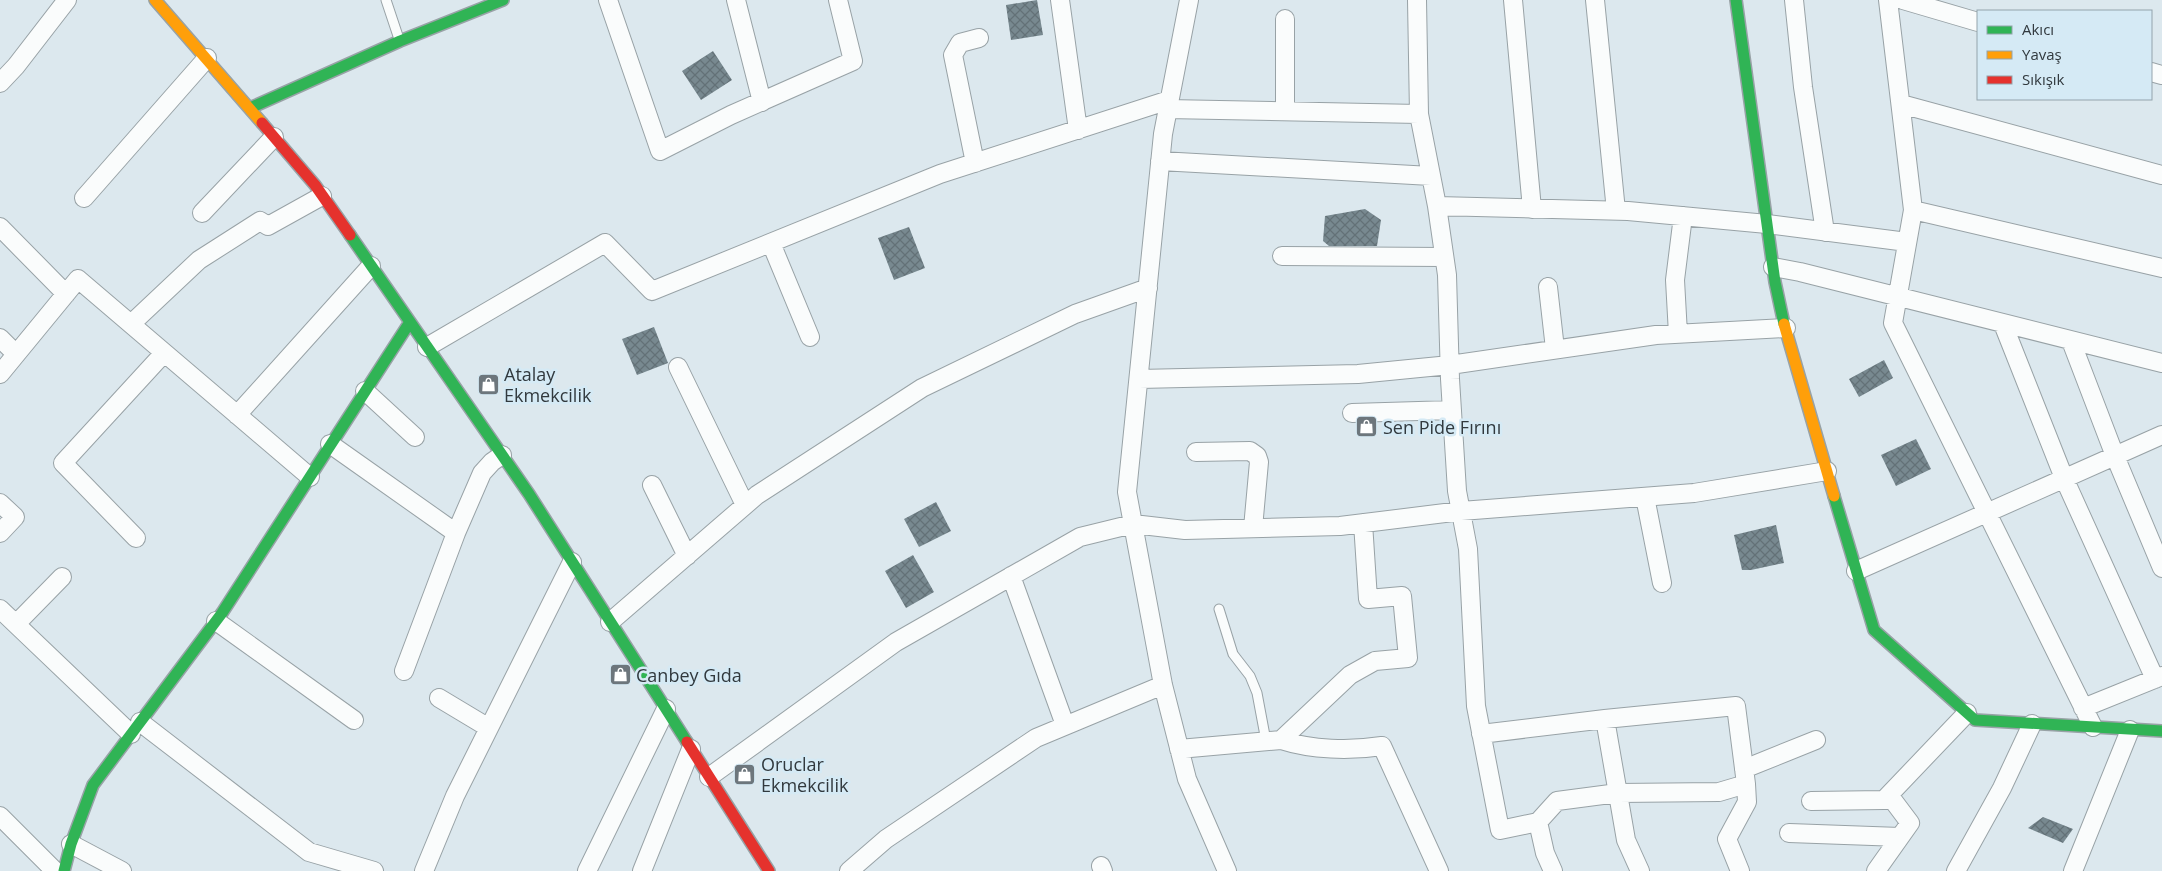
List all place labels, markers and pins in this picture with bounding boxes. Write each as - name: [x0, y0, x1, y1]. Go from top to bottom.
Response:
- place label: Atalay Ekmekcilik: [504, 362, 592, 407]
- shop icon: Atalay Ekmekcilik: [476, 372, 500, 396]
- shop icon: Sen Pide Fırını: [1355, 415, 1379, 439]
- place label: Sen Pide Fırını: [1383, 415, 1501, 439]
- shop icon: Canbey Gıda: [608, 663, 632, 687]
- place label: Canbey Gıda: [636, 663, 742, 687]
- place label: Oruclar Ekmekcilik: [761, 752, 849, 797]
- shop icon: Oruclar Ekmekcilik: [733, 762, 757, 786]

